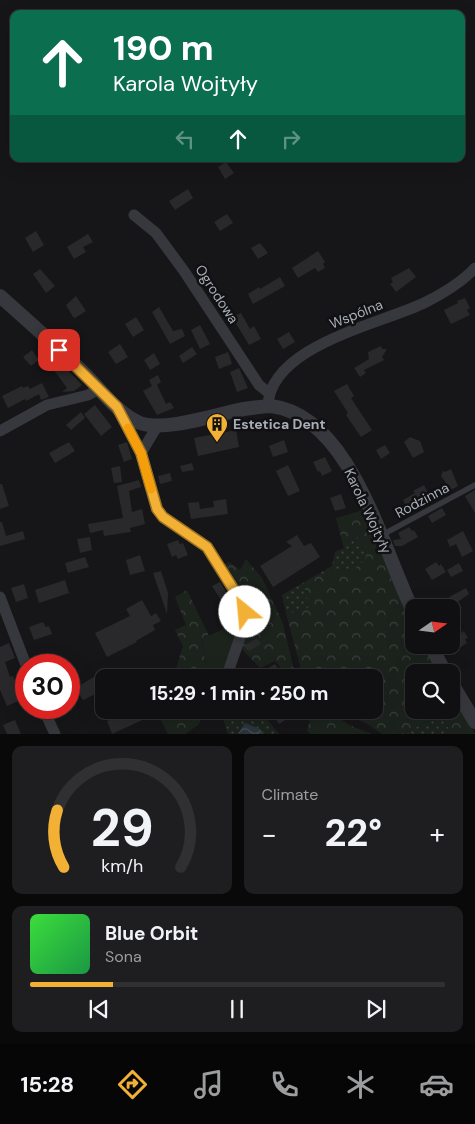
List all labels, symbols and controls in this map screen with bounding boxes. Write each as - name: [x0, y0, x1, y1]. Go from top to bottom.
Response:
- text: 190 m: [113, 25, 214, 71]
- icon: ahead: [30, 30, 95, 95]
- text: Karola Wojtyły: [113, 69, 258, 98]
- icon: left: [171, 125, 199, 153]
- icon: ahead: [224, 125, 252, 153]
- icon: right: [277, 125, 305, 153]
- street label: Ogrodowa: [191, 261, 243, 327]
- street label: Wspólna: [327, 295, 385, 333]
- pin: [38, 329, 80, 371]
- icon: arrive: [45, 336, 73, 364]
- building icon: Estetica Dent: [205, 412, 229, 443]
- place label: Estetica Dent: [233, 415, 326, 433]
- street label: Karola Wojtyły: [340, 465, 396, 557]
- street label: Rodzinna: [392, 478, 452, 522]
- position arrow: [218, 585, 270, 637]
- north arrow: [405, 599, 460, 654]
- map controls: [405, 599, 460, 719]
- speed limit sign: 30: [15, 654, 80, 719]
- button: search: [405, 664, 460, 719]
- text: 15:29 · 1 min · 250 m: [150, 681, 328, 706]
- text: Climate: [262, 784, 318, 805]
- text: 29: [90, 794, 153, 862]
- text: 22°: [324, 808, 382, 858]
- text: −: [262, 816, 277, 853]
- text: +: [430, 816, 445, 853]
- text: km/h: [101, 854, 143, 878]
- text: Blue Orbit: [105, 921, 198, 946]
- text: Sona: [105, 946, 142, 967]
- icon: previous: [85, 995, 113, 1023]
- icon: pause: [223, 995, 251, 1023]
- icon: next: [362, 995, 390, 1023]
- icon: directions: [115, 1067, 150, 1102]
- icon: music: [191, 1067, 226, 1102]
- icon: phone: [267, 1067, 302, 1102]
- icon: climate: [343, 1067, 378, 1102]
- icon: car: [419, 1067, 454, 1102]
- text: 15:28: [21, 1070, 74, 1099]

